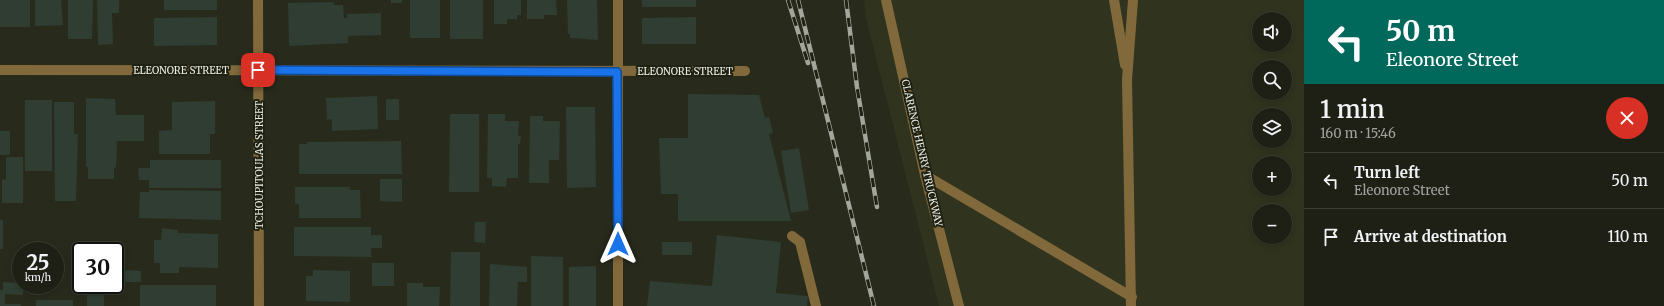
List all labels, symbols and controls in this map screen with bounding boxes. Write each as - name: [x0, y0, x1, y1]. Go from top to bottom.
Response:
- map controls: [1252, 12, 1292, 244]
- button: sound: [1252, 12, 1292, 52]
- text: 50 m: [1386, 13, 1455, 49]
- icon: left: [1320, 16, 1372, 68]
- text: Eleonore Street: [1386, 48, 1519, 71]
- pin: [241, 53, 275, 87]
- icon: arrive: [247, 59, 269, 81]
- button: search: [1252, 60, 1292, 100]
- street label: ELEONORE STREET: [133, 64, 229, 77]
- street label: ELEONORE STREET: [637, 65, 733, 78]
- street label: CLARENCE HENRY TRUCKWAY: [899, 78, 945, 229]
- text: 1 min: [1320, 94, 1385, 125]
- button: close: [1606, 97, 1648, 139]
- street label: TCHOUPITOULAS STREET: [253, 101, 266, 229]
- button: layers: [1252, 108, 1292, 148]
- text: 160 m · 15:46: [1320, 125, 1396, 142]
- button: +: [1252, 156, 1292, 196]
- text: Turn left: [1354, 163, 1420, 182]
- icon: left: [1320, 170, 1342, 192]
- text: 50 m: [1611, 171, 1648, 190]
- text: Eleonore Street: [1354, 182, 1450, 199]
- button: −: [1252, 204, 1292, 244]
- position arrow: [597, 223, 639, 265]
- icon: arrive: [1320, 226, 1342, 248]
- text: Arrive at destination: [1354, 227, 1507, 246]
- text: 110 m: [1607, 227, 1648, 246]
- speed limit sign: 30: [72, 242, 124, 294]
- text: 25: [27, 250, 49, 275]
- text: km/h: [25, 271, 51, 284]

